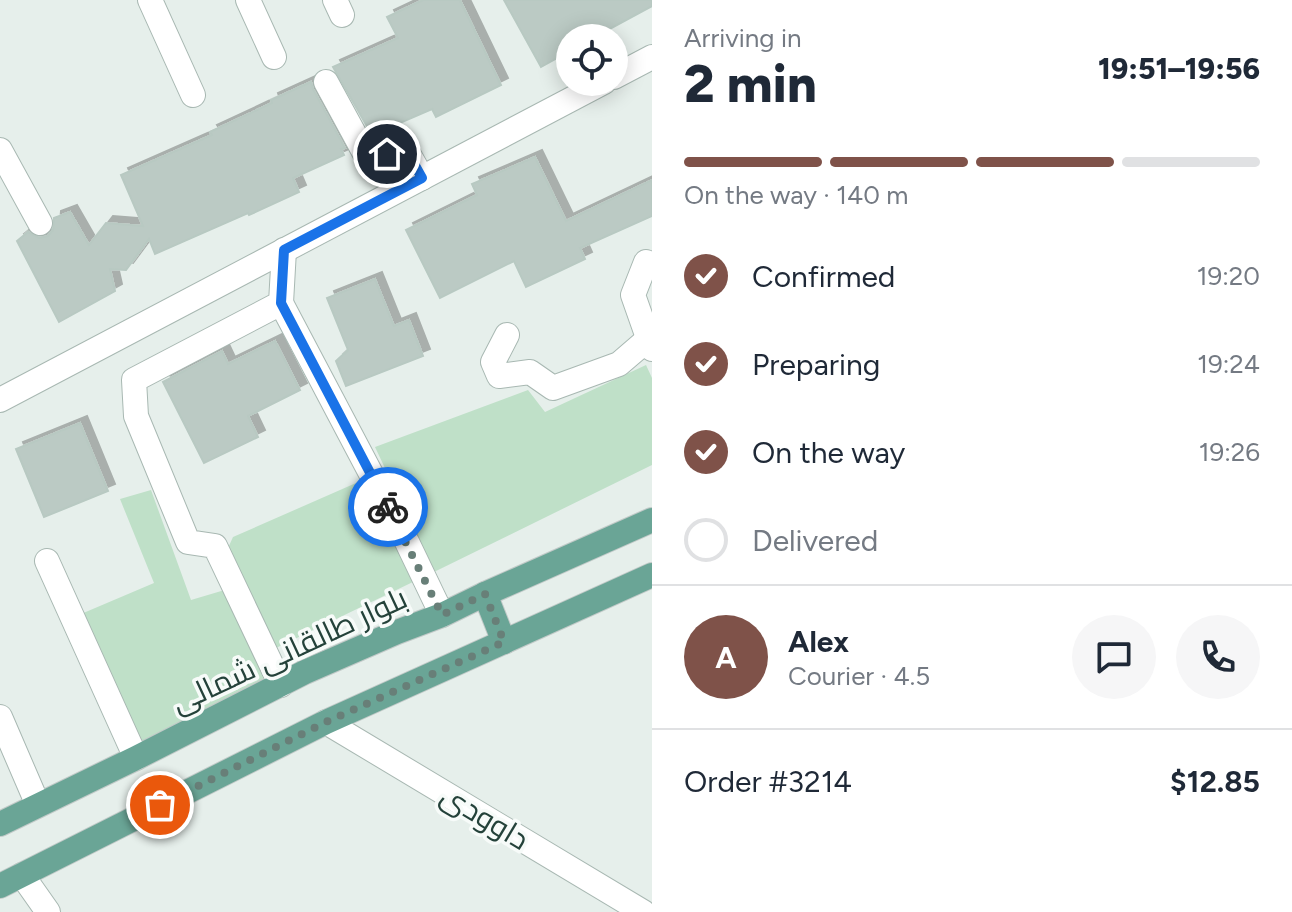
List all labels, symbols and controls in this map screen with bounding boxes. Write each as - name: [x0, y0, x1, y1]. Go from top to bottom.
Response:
- text: Arriving in: [684, 22, 802, 54]
- map controls: [556, 24, 628, 96]
- button: locate: [556, 24, 628, 96]
- text: 19:51–19:56: [1098, 50, 1260, 87]
- text: 2 min: [684, 53, 817, 115]
- pin: [353, 120, 421, 188]
- icon: home: [365, 132, 409, 176]
- text: On the way · 140 m: [684, 179, 908, 211]
- icon: check: [684, 254, 728, 298]
- text: Confirmed: [752, 258, 895, 295]
- text: 19:20: [1197, 260, 1260, 292]
- icon: check: [684, 342, 728, 386]
- text: Preparing: [752, 346, 880, 383]
- text: 19:24: [1197, 348, 1260, 380]
- icon: check: [684, 430, 728, 474]
- text: On the way: [752, 434, 905, 471]
- text: 19:26: [1199, 436, 1260, 468]
- courier: [348, 467, 428, 547]
- icon: bike: [366, 485, 410, 529]
- text: Delivered: [752, 522, 878, 559]
- street label: بلوار طالقانی شمالی: [165, 579, 413, 721]
- button: chat: [1072, 615, 1156, 699]
- button: phone: [1176, 615, 1260, 699]
- text: Alex: [788, 623, 849, 660]
- text: A: [715, 639, 737, 676]
- text: Courier · 4.5: [788, 660, 930, 692]
- text: Order #3214: [684, 763, 852, 800]
- text: $12.85: [1170, 763, 1260, 800]
- pin: [126, 771, 194, 839]
- street label: داوودی: [434, 776, 536, 858]
- icon: bag: [138, 783, 182, 827]

